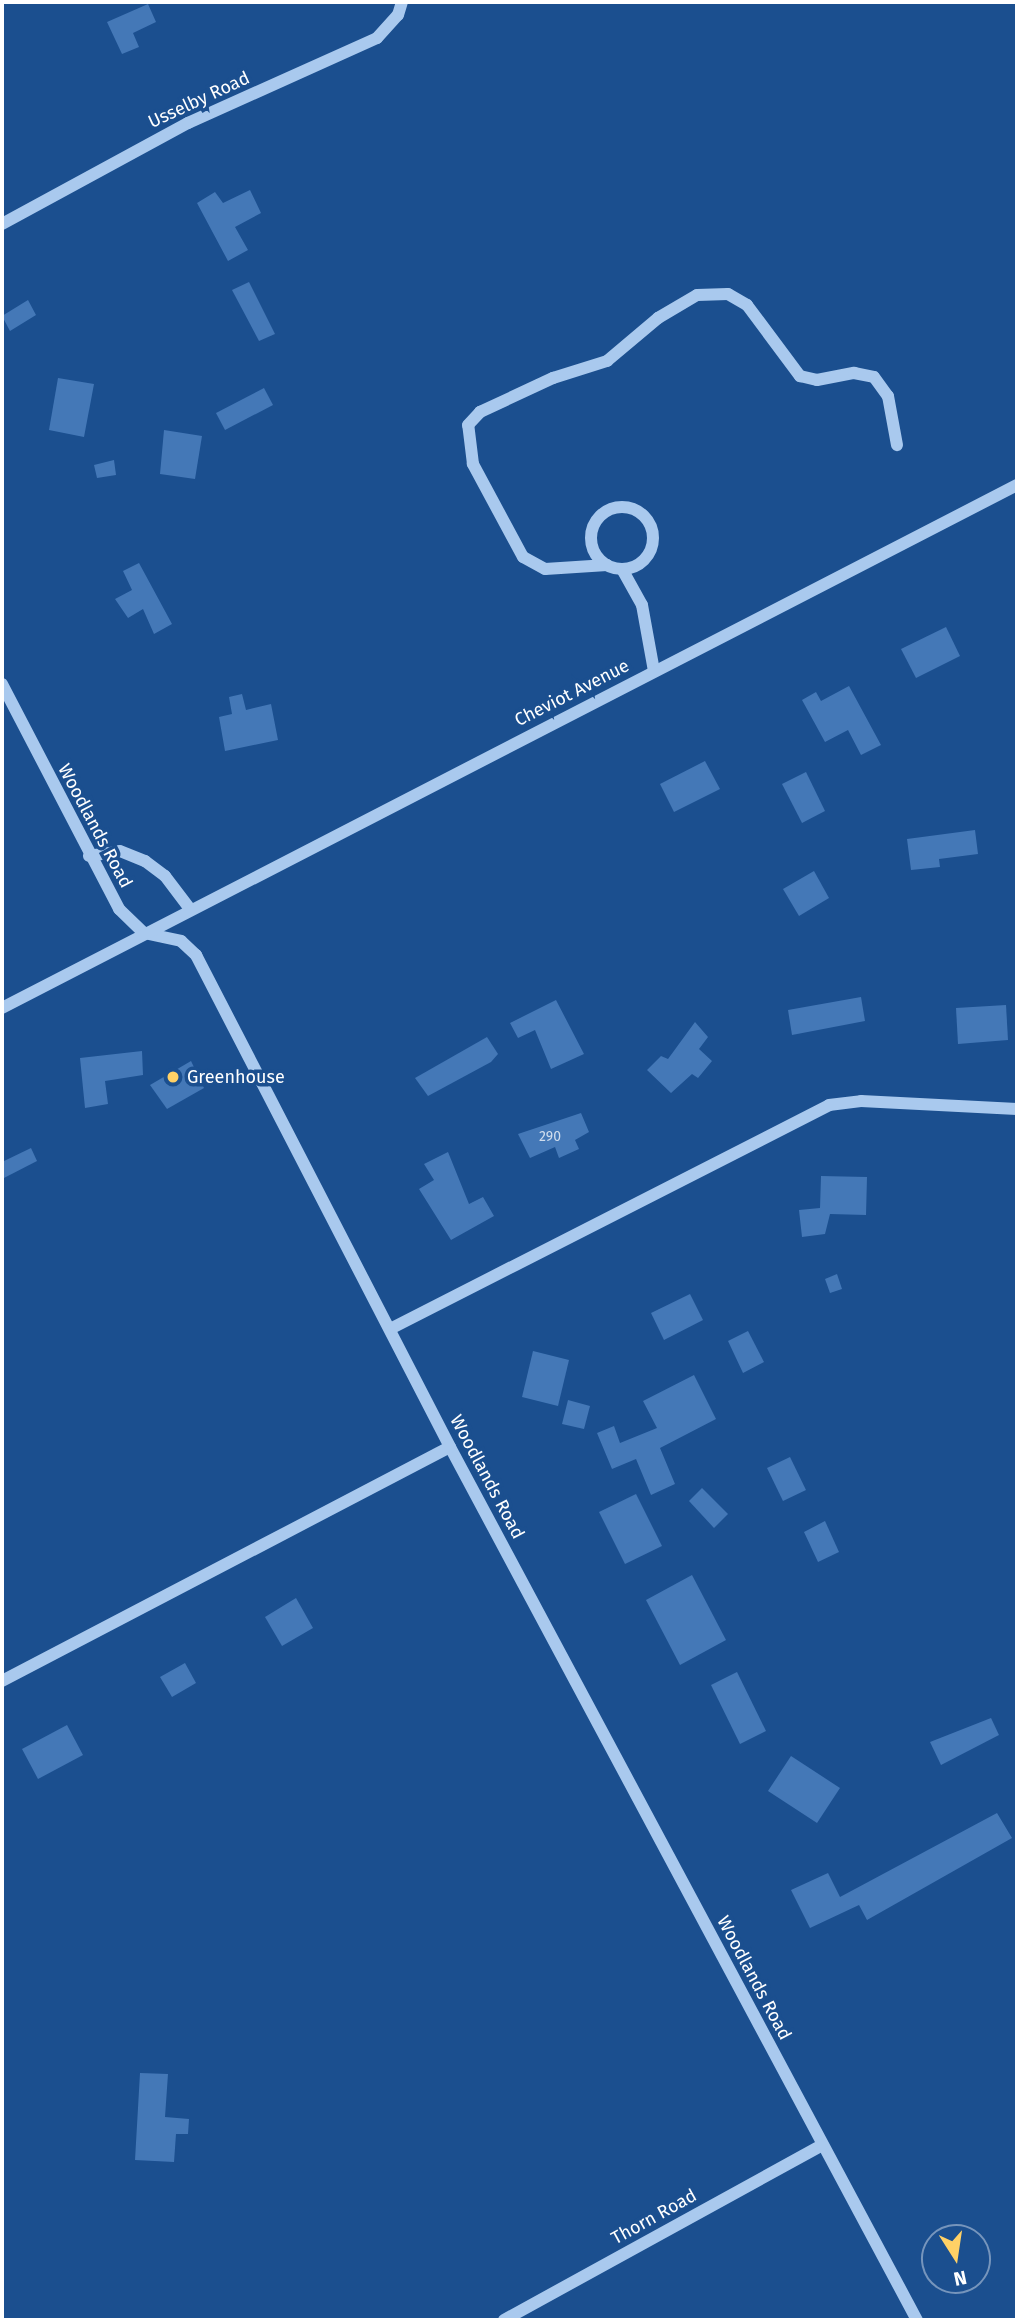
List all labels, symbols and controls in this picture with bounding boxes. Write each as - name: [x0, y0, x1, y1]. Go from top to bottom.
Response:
- street label: Usselby Road: [145, 67, 253, 133]
- street label: Cheviot Avenue: [511, 655, 633, 731]
- street label: Woodlands Road: [53, 760, 137, 892]
- place label: Greenhouse: [187, 1066, 285, 1088]
- marker: Greenhouse: [165, 1069, 181, 1085]
- house number: 290: [539, 1129, 561, 1145]
- street label: Woodlands Road: [445, 1411, 529, 1543]
- street label: Woodlands Road: [712, 1912, 796, 2044]
- street label: Thorn Road: [608, 2185, 700, 2249]
- north arrow: [921, 2224, 991, 2294]
- text: N: [952, 2266, 969, 2291]

